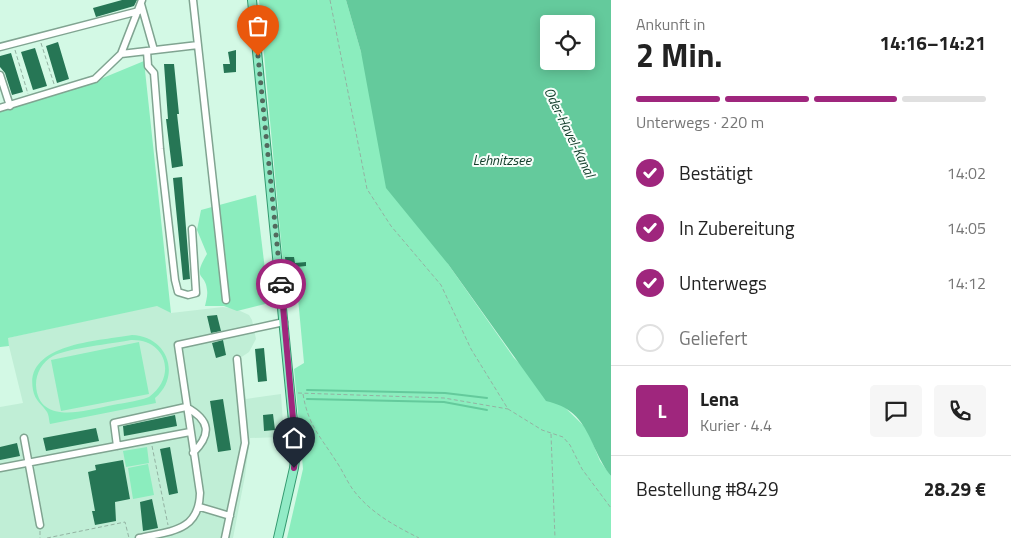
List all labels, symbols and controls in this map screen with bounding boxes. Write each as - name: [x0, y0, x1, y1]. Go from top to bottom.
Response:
- pin: [237, 5, 279, 56]
- icon: bag: [244, 12, 272, 40]
- text: Ankunft in: [636, 12, 705, 36]
- map controls: [540, 15, 595, 70]
- button: locate: [540, 15, 595, 70]
- text: 14:16–14:21: [879, 28, 986, 57]
- text: 2 Min.: [636, 31, 723, 79]
- water label: Oder-Havel-Kanal: [539, 83, 602, 182]
- text: Unterwegs · 220 m: [636, 110, 764, 134]
- water label: Lehnitzsee: [473, 149, 533, 170]
- text: Bestätigt: [679, 158, 753, 187]
- icon: check: [636, 159, 664, 187]
- text: 14:02: [947, 161, 986, 185]
- text: In Zubereitung: [679, 213, 795, 242]
- icon: check: [636, 214, 664, 242]
- text: 14:05: [947, 216, 986, 240]
- courier: [256, 259, 306, 309]
- text: Unterwegs: [679, 268, 767, 297]
- icon: check: [636, 269, 664, 297]
- icon: car: [267, 270, 295, 298]
- text: 14:12: [947, 271, 986, 295]
- text: Geliefert: [679, 323, 747, 352]
- text: Lena: [700, 384, 739, 413]
- button: chat: [870, 385, 922, 437]
- button: phone: [934, 385, 986, 437]
- text: L: [658, 396, 666, 425]
- text: Kurier · 4.4: [700, 413, 772, 437]
- pin: [273, 417, 315, 468]
- icon: home: [280, 424, 308, 452]
- text: Bestellung #8429: [636, 474, 779, 503]
- text: 28.29 €: [924, 474, 986, 503]

